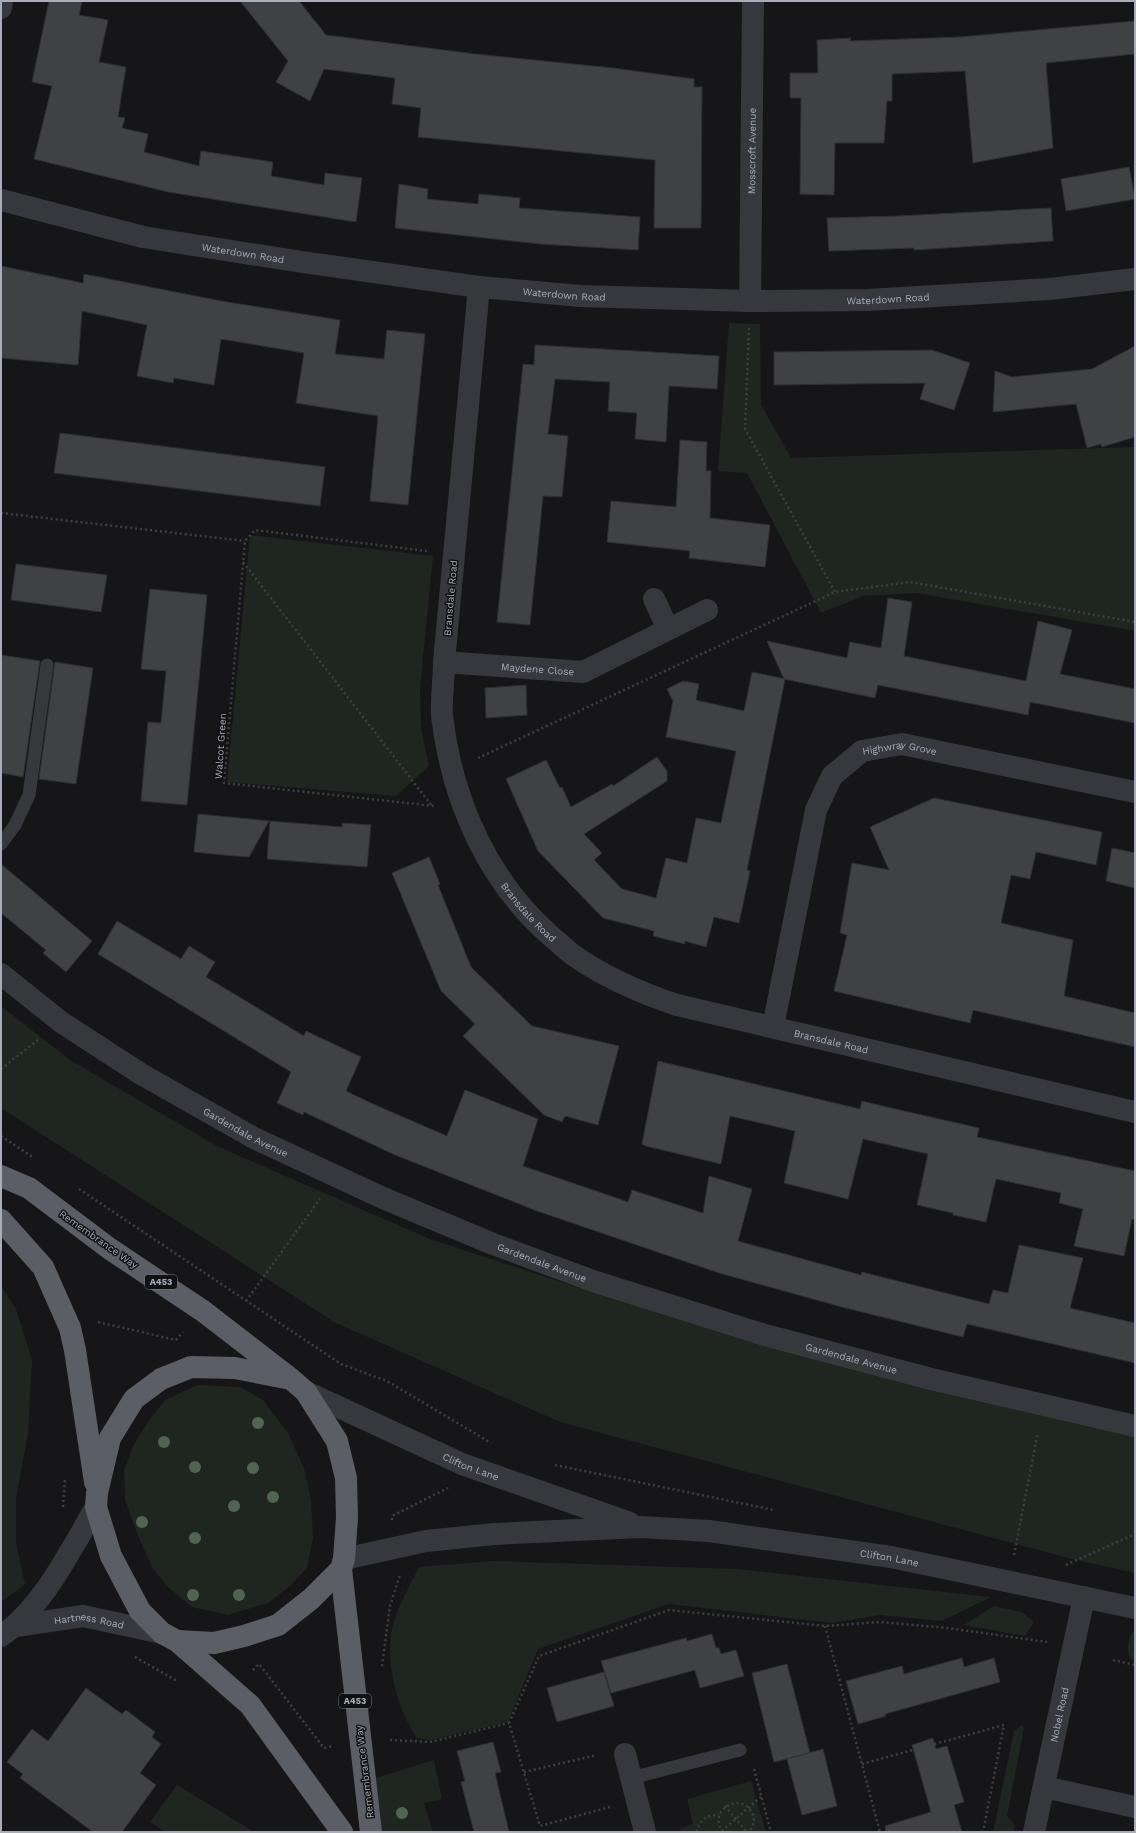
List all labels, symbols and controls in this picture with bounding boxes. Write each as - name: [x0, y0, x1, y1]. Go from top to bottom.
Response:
- street label: Mosscroft Avenue: [746, 107, 758, 194]
- street label: Waterdown Road: [201, 241, 285, 265]
- street label: Waterdown Road: [522, 286, 606, 303]
- street label: Waterdown Road: [846, 291, 930, 306]
- street label: Bransdale Road: [442, 560, 459, 636]
- street label: Maydene Close: [501, 661, 575, 677]
- street label: Walcot Green: [213, 713, 228, 779]
- street label: Highwray Grove: [861, 739, 938, 757]
- street label: Bransdale Road: [499, 880, 558, 944]
- street label: Bransdale Road: [793, 1027, 869, 1056]
- street label: Gardendale Avenue: [201, 1105, 290, 1159]
- street label: Remembrance Way: [57, 1208, 141, 1271]
- street label: Gardendale Avenue: [496, 1241, 588, 1284]
- road number: A453: [145, 1275, 177, 1289]
- street label: Gardendale Avenue: [804, 1341, 899, 1376]
- street label: Clifton Lane: [441, 1451, 501, 1483]
- street label: Clifton Lane: [859, 1548, 920, 1569]
- street label: Hartness Road: [53, 1611, 125, 1631]
- street label: Nobel Road: [1048, 1686, 1071, 1743]
- road number: A453: [339, 1694, 371, 1708]
- street label: Remembrance Way: [353, 1724, 376, 1819]

